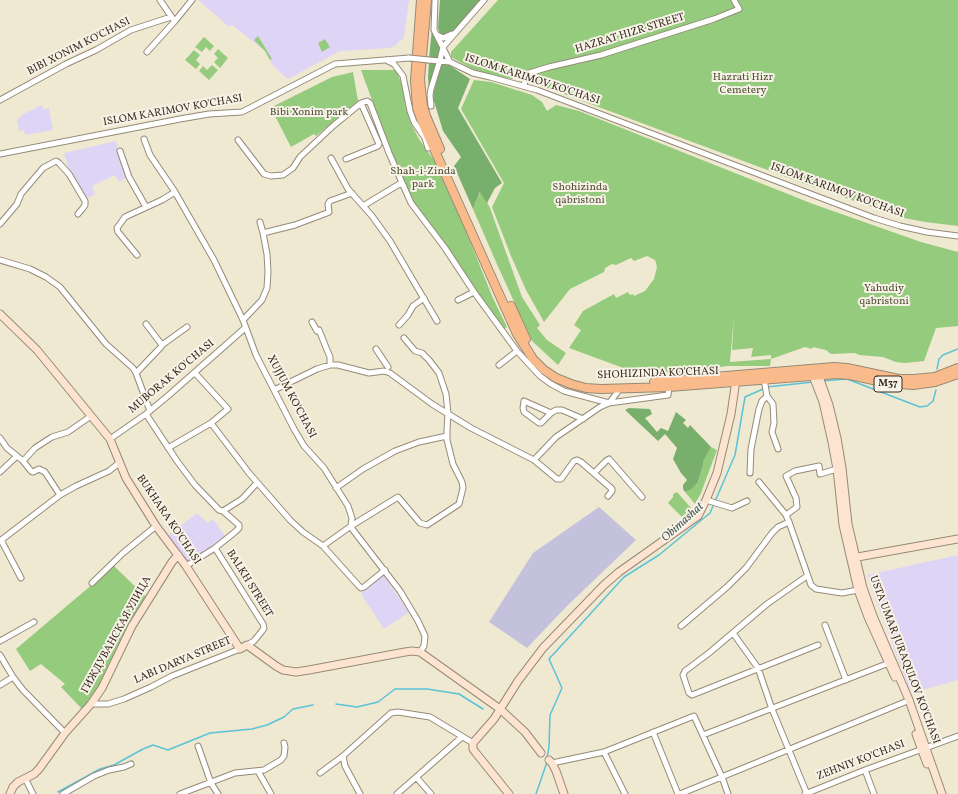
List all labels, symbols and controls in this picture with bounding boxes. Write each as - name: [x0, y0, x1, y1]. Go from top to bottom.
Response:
- street label: HAZRAT HIZR STREET: [574, 11, 686, 57]
- street label: BIBI XONIM KO'CHASI: [25, 15, 133, 79]
- street label: ISLOM KARIMOV KO'CHASI: [463, 52, 601, 108]
- park label: Hazrati Hizr Cemetery: [713, 71, 773, 97]
- street label: ISLOM KARIMOV KO'CHASI: [102, 92, 244, 130]
- park label: Bibi Xonim park: [270, 106, 348, 120]
- street label: ISLOM KARIMOV KO'CHASI: [768, 161, 906, 221]
- park label: Shah-i-Zinda park: [390, 165, 456, 191]
- park label: Shohizinda qabristoni: [552, 181, 608, 207]
- park label: Yahudiy qabristoni: [859, 282, 909, 308]
- street label: MUBORAK KO'CHASI: [126, 337, 218, 417]
- street label: XUJJUM KO'CHASI: [264, 353, 318, 441]
- street label: SHOHIZINDA KO'CHASI: [597, 365, 719, 383]
- road number: M37: [874, 376, 902, 392]
- street label: BUKHARA KO'CHASI: [133, 473, 203, 567]
- water label: Obimashat: [659, 500, 707, 546]
- street label: BALKH STREET: [223, 548, 275, 620]
- street label: ГИЖДУВАНСКАЯ УЛИЦА: [79, 574, 155, 696]
- street label: USTA UMAR JURAQULOV KO'CHASI: [866, 574, 942, 746]
- street label: LABI DARYA STREET: [132, 635, 234, 687]
- street label: ZEHNIY KO'CHASI: [815, 738, 907, 784]

